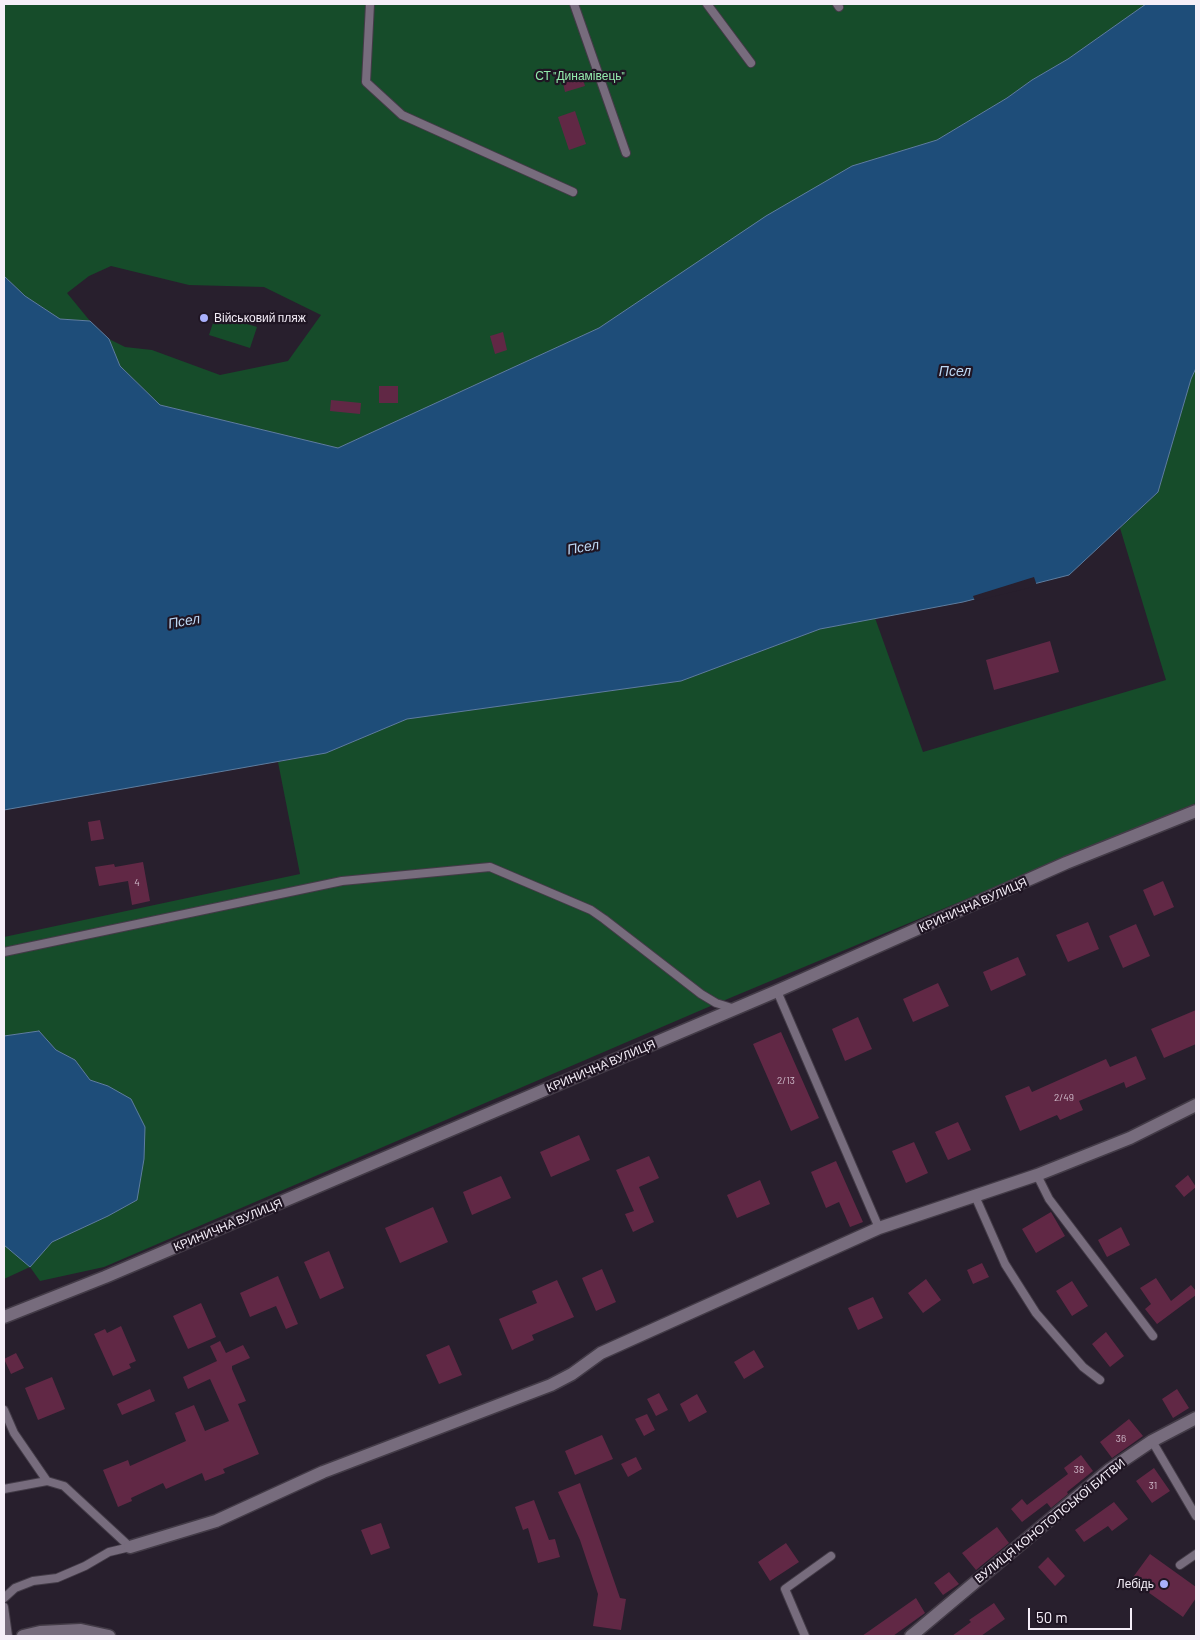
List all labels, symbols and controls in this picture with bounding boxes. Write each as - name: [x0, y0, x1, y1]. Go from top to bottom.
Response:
- park label: СТ "Динамівець": [535, 69, 625, 83]
- place label: Військовий пляж: [214, 311, 306, 325]
- marker: Військовий пляж: [198, 312, 210, 324]
- water label: Псел: [939, 363, 971, 379]
- water label: Псел: [566, 536, 600, 558]
- water label: Псел: [167, 610, 201, 632]
- street label: КРИНИЧНА ВУЛИЦЯ: [917, 875, 1029, 935]
- house number: 4: [134, 877, 140, 889]
- street label: КРИНИЧНА ВУЛИЦЯ: [544, 1037, 658, 1095]
- house number: 2/13: [777, 1075, 795, 1087]
- house number: 2/49: [1054, 1092, 1074, 1104]
- street label: КРИНИЧНА ВУЛИЦЯ: [171, 1196, 285, 1254]
- house number: 36: [1116, 1433, 1126, 1445]
- street label: ВУЛИЦЯ КОНОТОПСЬКОЇ БИТВИ: [972, 1456, 1128, 1586]
- house number: 38: [1074, 1464, 1084, 1476]
- house number: 31: [1149, 1480, 1157, 1492]
- place label: Лебідь: [1117, 1577, 1154, 1591]
- marker: Лебідь: [1158, 1578, 1170, 1590]
- scale bar: [1030, 1598, 1134, 1630]
- text: 50 m: [1036, 1608, 1068, 1626]

